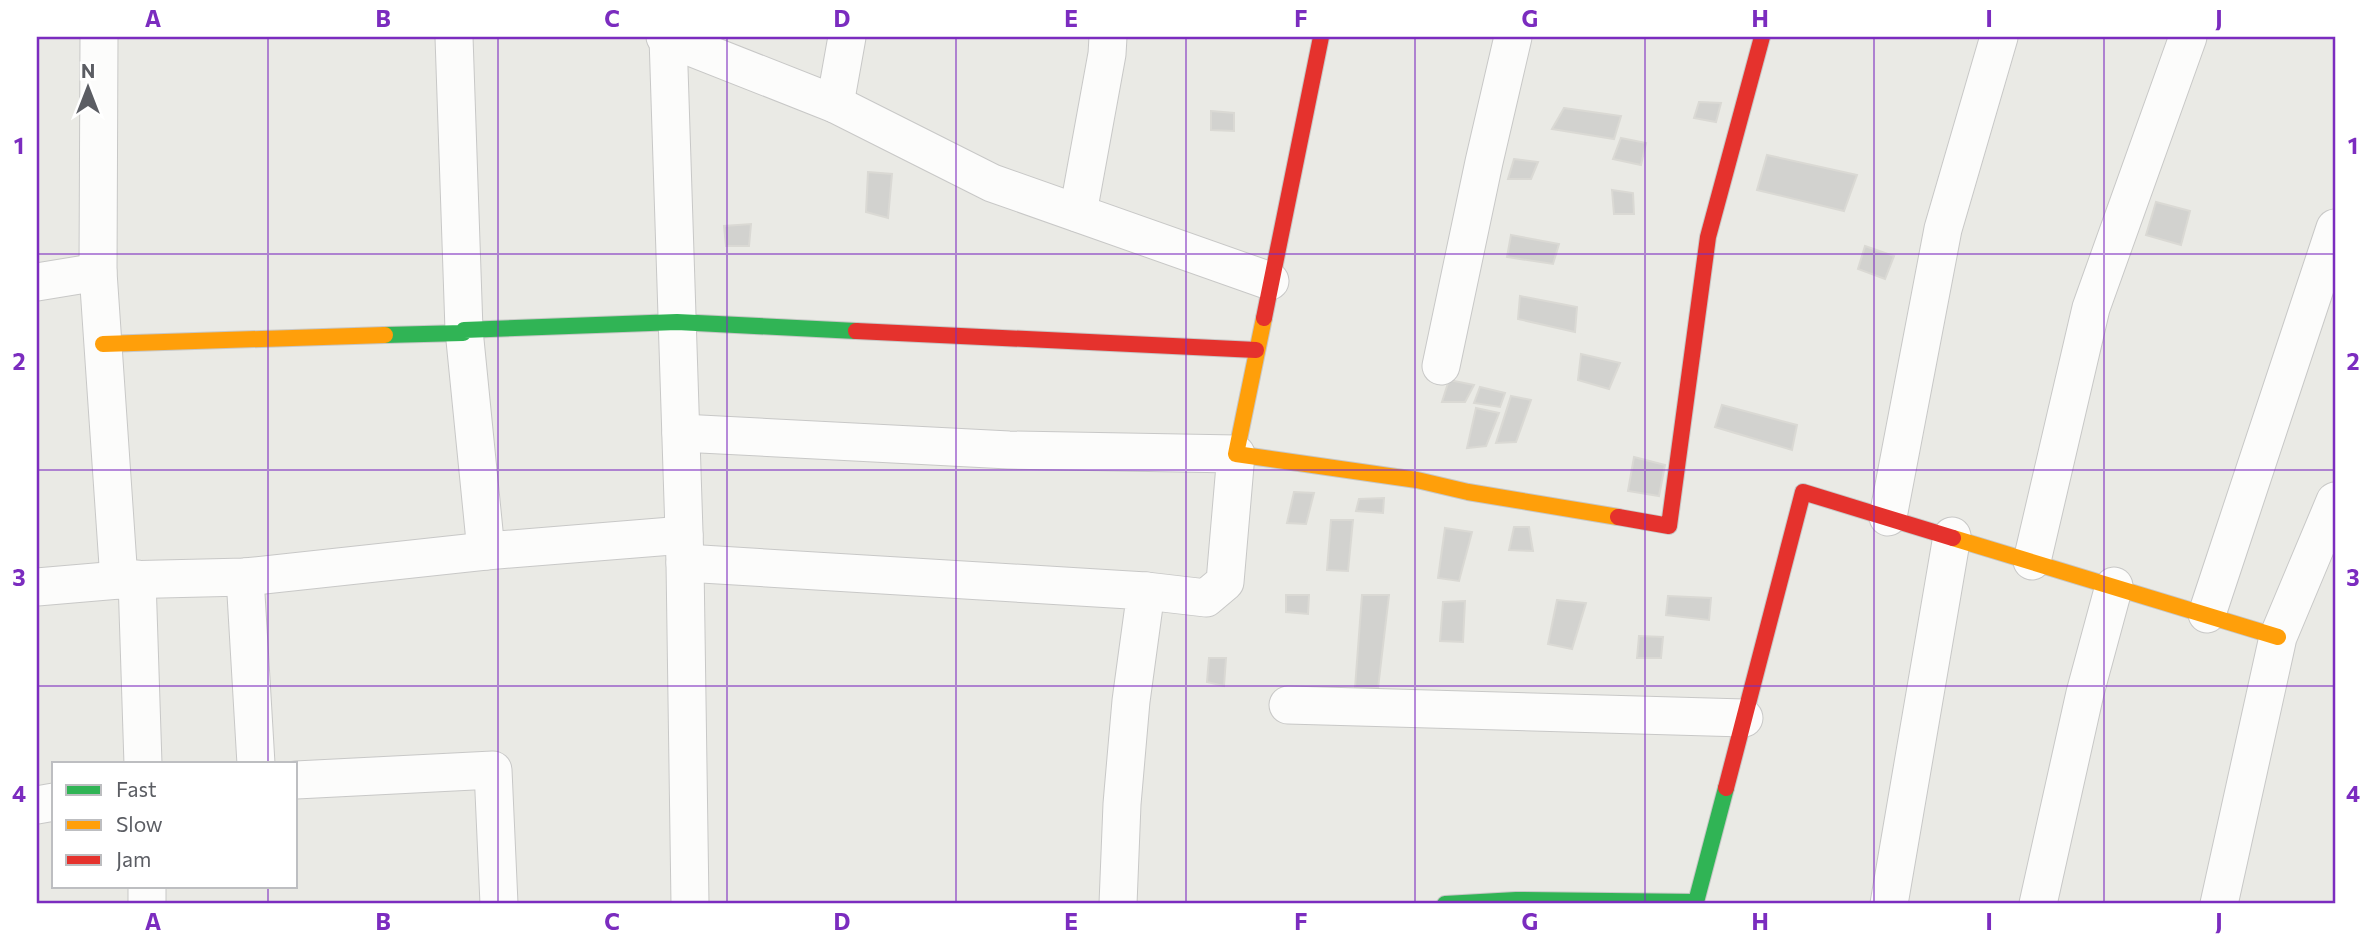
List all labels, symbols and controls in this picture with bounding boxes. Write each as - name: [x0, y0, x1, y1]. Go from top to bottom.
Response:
- text: A: [145, 4, 162, 32]
- text: B: [375, 4, 391, 32]
- text: C: [604, 4, 620, 32]
- text: D: [834, 4, 851, 32]
- text: E: [1064, 4, 1078, 32]
- text: F: [1294, 4, 1308, 32]
- text: G: [1522, 4, 1538, 32]
- text: H: [1751, 4, 1769, 32]
- text: I: [1985, 4, 1993, 32]
- text: J: [2215, 4, 2223, 32]
- north arrow: [52, 52, 122, 122]
- text: N: [81, 59, 95, 82]
- text: 1: [14, 131, 24, 159]
- text: 1: [2348, 131, 2358, 159]
- text: 2: [12, 347, 26, 375]
- text: 2: [2346, 347, 2360, 375]
- text: 3: [12, 563, 26, 591]
- text: 3: [2346, 563, 2360, 591]
- legend: [52, 762, 298, 888]
- text: Fast: [116, 776, 157, 801]
- text: 4: [12, 779, 26, 807]
- text: 4: [2346, 779, 2360, 807]
- text: Slow: [116, 811, 163, 836]
- text: Jam: [116, 846, 151, 871]
- text: A: [145, 907, 162, 935]
- text: B: [375, 907, 391, 935]
- text: C: [604, 907, 620, 935]
- text: D: [834, 907, 851, 935]
- text: E: [1064, 907, 1078, 935]
- text: F: [1294, 907, 1308, 935]
- text: G: [1522, 907, 1538, 935]
- text: H: [1751, 907, 1769, 935]
- text: I: [1985, 907, 1993, 935]
- text: J: [2215, 907, 2223, 935]

